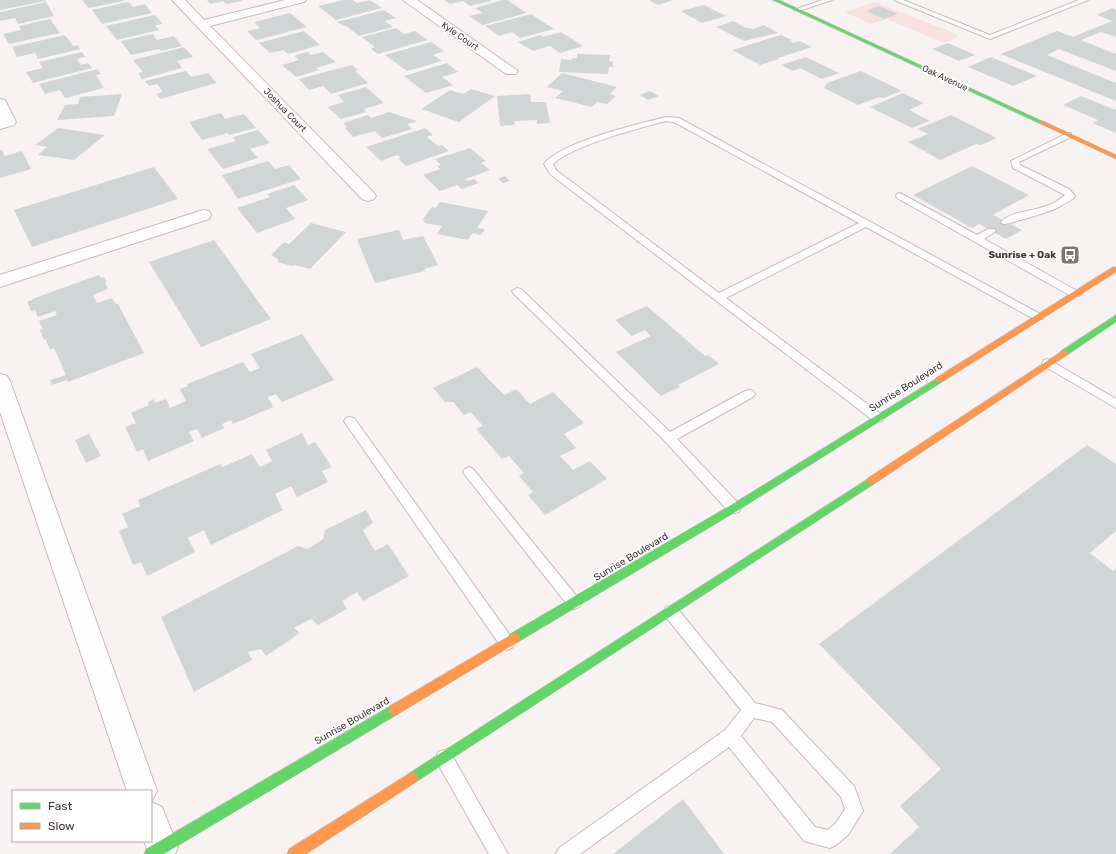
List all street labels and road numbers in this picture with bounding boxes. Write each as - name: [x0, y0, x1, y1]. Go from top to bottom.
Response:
- street label: Kyle Court: [440, 20, 481, 53]
- street label: Oak Avenue: [921, 63, 969, 93]
- street label: Joshua Court: [262, 86, 309, 134]
- street label: Sunrise Boulevard: [867, 360, 945, 414]
- street label: Sunrise Boulevard: [592, 530, 670, 584]
- street label: Sunrise Boulevard: [312, 695, 392, 747]

